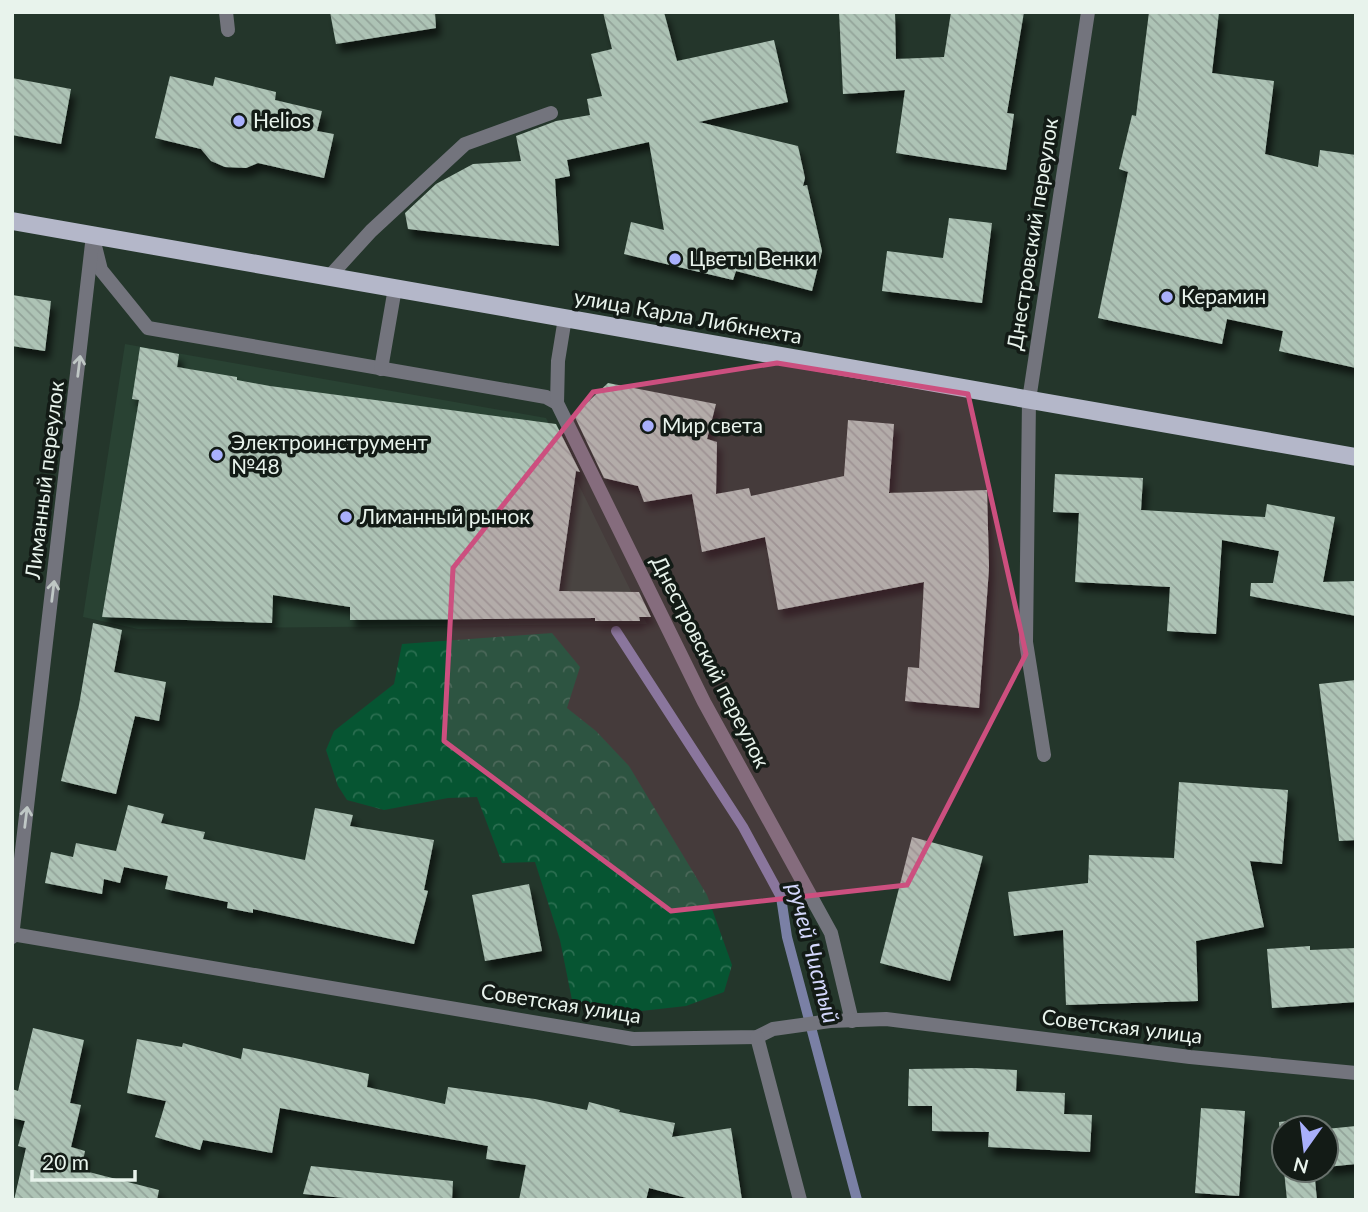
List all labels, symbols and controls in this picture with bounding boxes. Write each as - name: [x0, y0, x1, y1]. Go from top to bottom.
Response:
- place label: Helios: [253, 107, 311, 132]
- marker: Helios: [231, 113, 247, 129]
- street label: Днестровский переулок: [1001, 116, 1062, 352]
- place label: Цветы Венки: [689, 245, 817, 270]
- marker: Цветы Венки: [667, 251, 683, 267]
- street label: улица Карла Либкнехта: [572, 283, 804, 348]
- place label: Керамин: [1181, 283, 1266, 308]
- marker: Керамин: [1159, 289, 1175, 305]
- one-way arrow: [73, 355, 86, 377]
- street label: Лиманный переулок: [19, 379, 68, 581]
- place label: Мир света: [662, 412, 763, 437]
- marker: Мир света: [640, 418, 656, 434]
- place label: Электроинструмент №48: [231, 429, 428, 478]
- marker: Электроинструмент №48: [209, 447, 225, 463]
- place label: Лиманный рынок: [359, 503, 530, 528]
- marker: Лиманный рынок: [338, 509, 354, 525]
- street label: Днестровский переулок: [647, 551, 776, 772]
- one-way arrow: [46, 581, 59, 603]
- one-way arrow: [20, 807, 33, 829]
- water label: ручей Чистый: [782, 879, 846, 1026]
- street label: Советская улица: [479, 978, 643, 1028]
- street label: Советская улица: [1040, 1003, 1204, 1048]
- north arrow: [1270, 1114, 1340, 1184]
- scale bar: [32, 1138, 135, 1182]
- text: 20 m: [42, 1149, 89, 1174]
- text: N: [1291, 1153, 1311, 1179]

